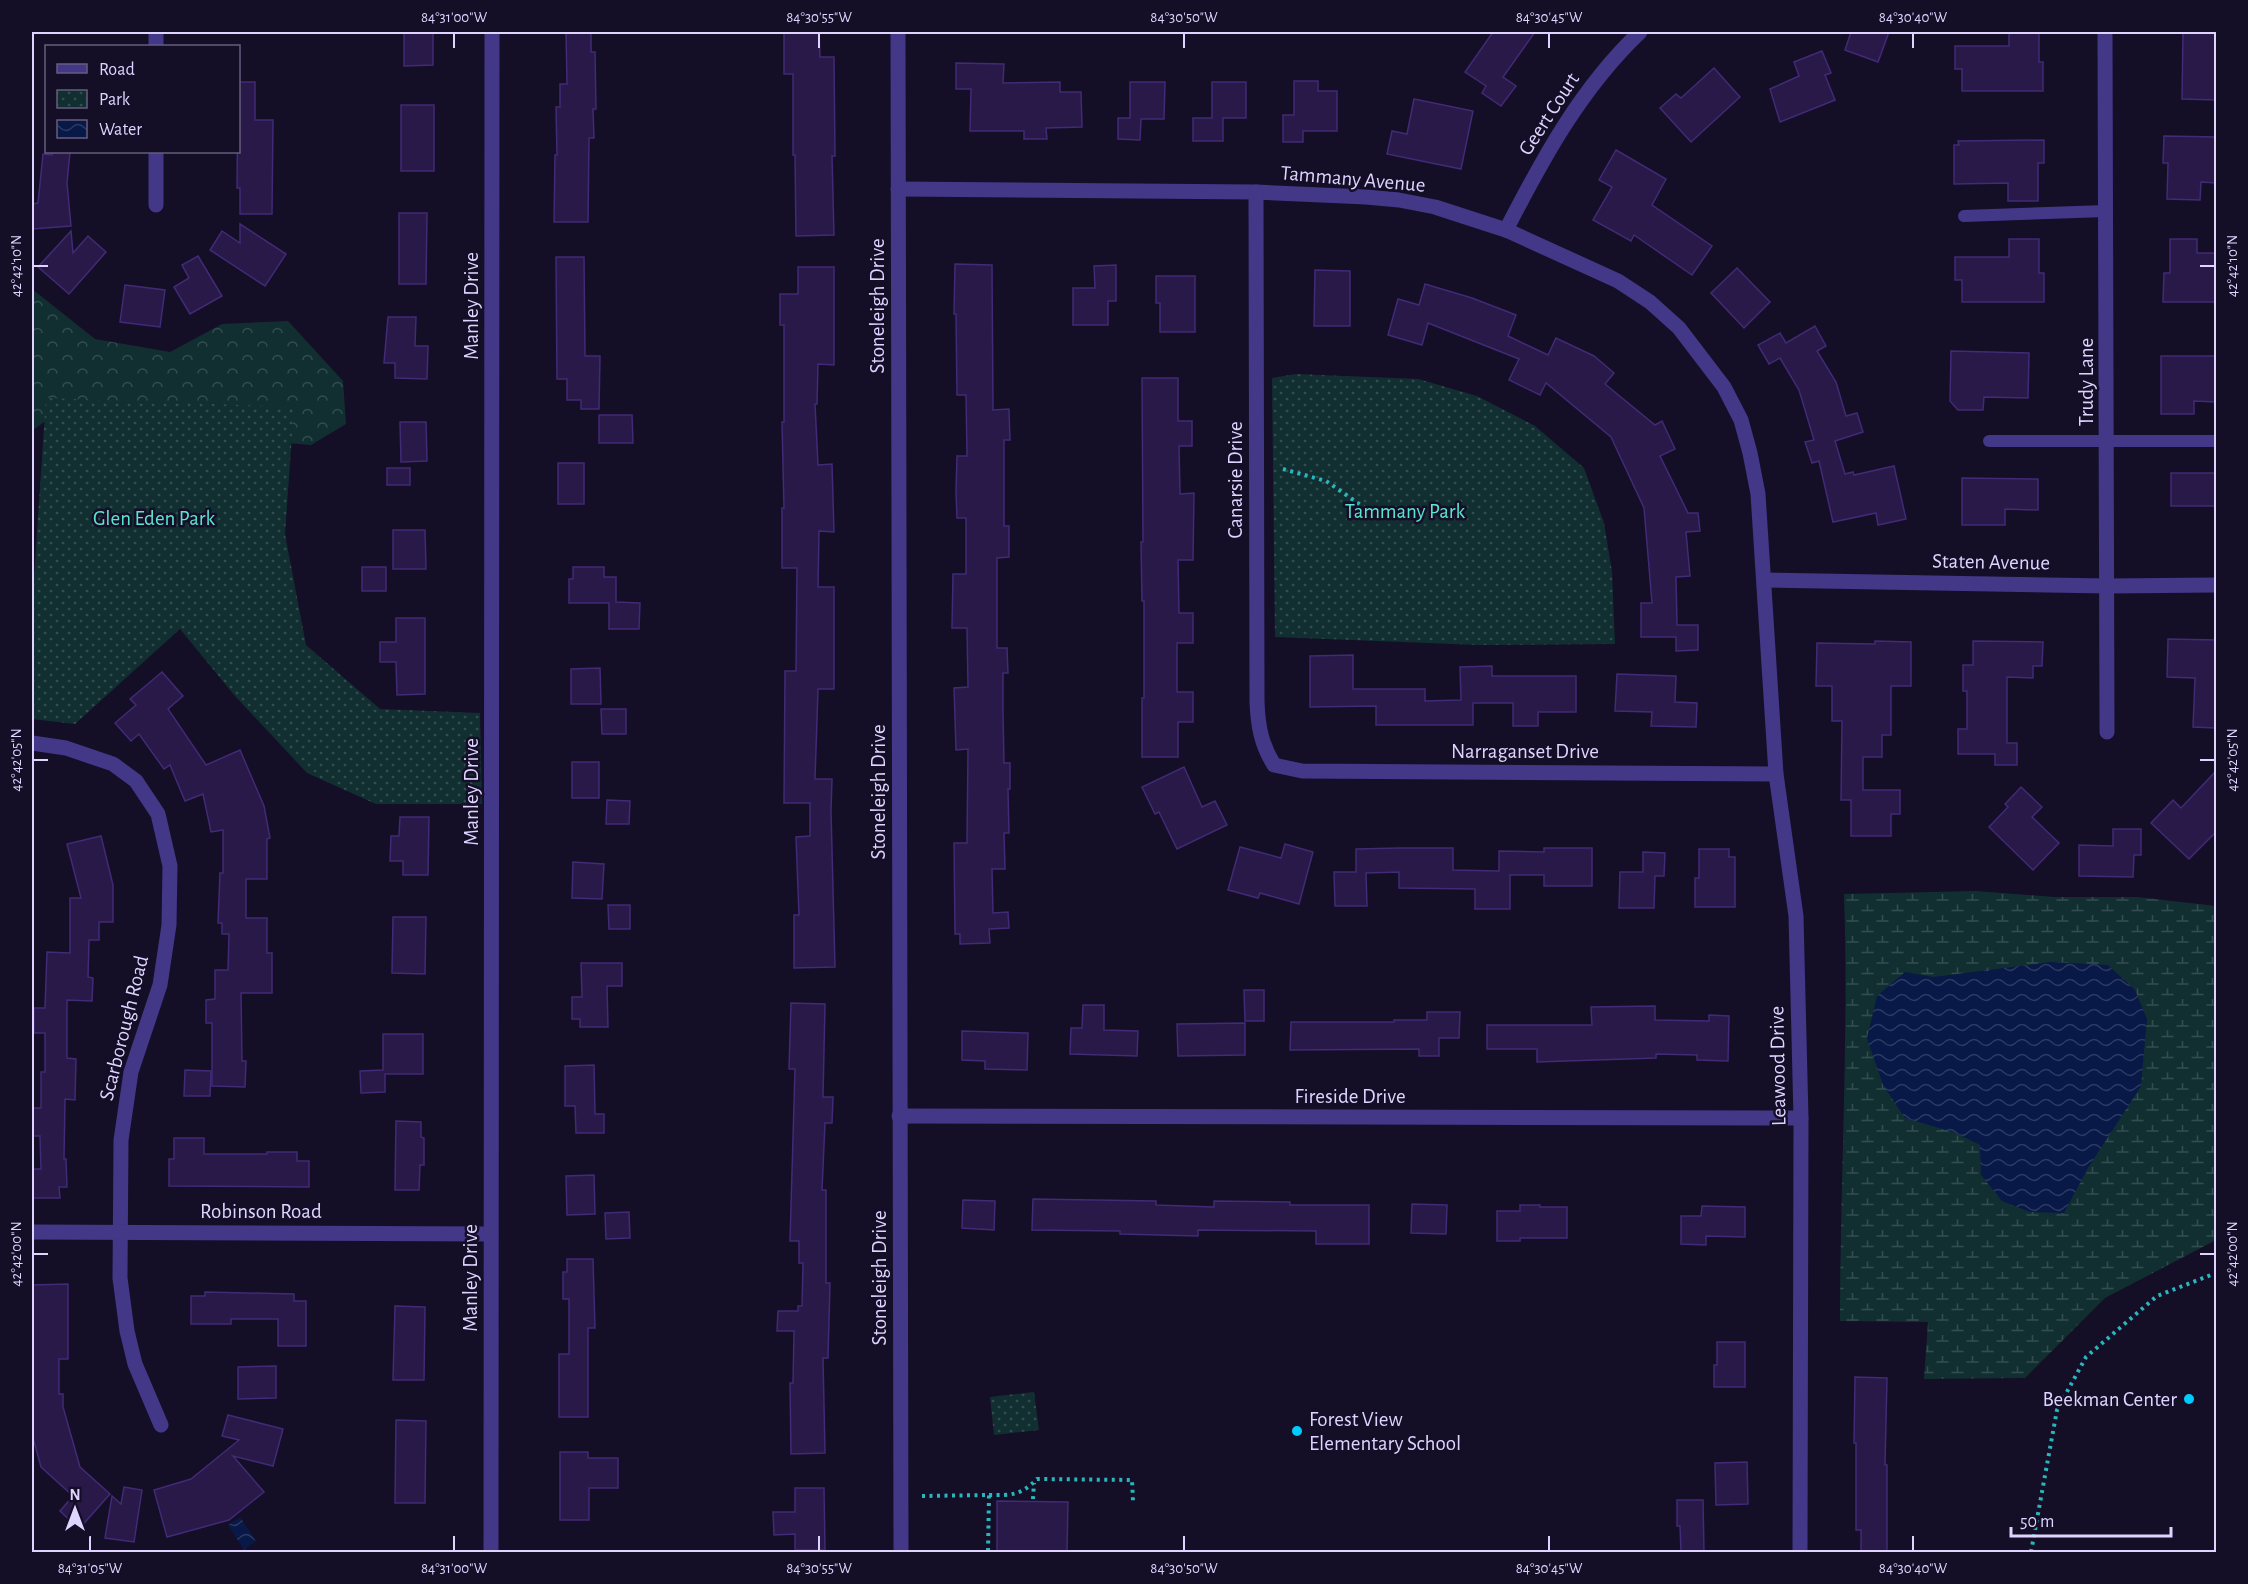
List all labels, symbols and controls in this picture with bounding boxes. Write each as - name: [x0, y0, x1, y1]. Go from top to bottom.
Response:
- text: 84°31'00"W: [421, 10, 488, 25]
- text: 84°30'55"W: [786, 10, 852, 25]
- text: 84°30'50"W: [1150, 10, 1218, 25]
- text: 84°30'45"W: [1516, 10, 1583, 25]
- text: 84°30'40"W: [1879, 10, 1948, 25]
- legend: [45, 45, 240, 153]
- text: Road: [99, 61, 135, 79]
- street label: Geert Court: [1515, 69, 1583, 159]
- text: Park: [99, 91, 131, 109]
- text: Water: [99, 121, 142, 139]
- street label: Tammany Avenue: [1280, 162, 1426, 196]
- text: 42°42'10"N: [9, 235, 24, 297]
- text: 42°42'10"N: [2225, 235, 2240, 297]
- street label: Stoneleigh Drive: [867, 238, 888, 374]
- street label: Manley Drive: [461, 252, 482, 360]
- street label: Trudy Lane: [2076, 338, 2097, 426]
- street label: Canarsie Drive: [1225, 421, 1246, 539]
- park label: Tammany Park: [1345, 501, 1466, 522]
- park label: Glen Eden Park: [93, 508, 216, 529]
- street label: Staten Avenue: [1932, 550, 2050, 574]
- street label: Stoneleigh Drive: [868, 724, 889, 860]
- text: 42°42'05"N: [9, 728, 24, 792]
- text: 42°42'05"N: [2225, 728, 2240, 792]
- street label: Manley Drive: [461, 738, 482, 846]
- street label: Narraganset Drive: [1451, 741, 1599, 762]
- street label: Scarborough Road: [96, 953, 152, 1103]
- street label: Leawood Drive: [1766, 1006, 1790, 1126]
- street label: Fireside Drive: [1294, 1086, 1406, 1107]
- street label: Robinson Road: [200, 1201, 322, 1222]
- street label: Stoneleigh Drive: [869, 1210, 890, 1346]
- text: 42°42'00"N: [9, 1221, 24, 1287]
- text: 42°42'00"N: [2225, 1221, 2240, 1287]
- street label: Manley Drive: [460, 1224, 481, 1332]
- place label: Beekman Center: [2043, 1389, 2177, 1410]
- marker: Beekman Center: [2182, 1392, 2196, 1406]
- place label: Forest View Elementary School: [1309, 1409, 1461, 1454]
- marker: Forest View Elementary School: [1290, 1424, 1304, 1438]
- north arrow: [45, 1479, 105, 1539]
- text: N: [69, 1487, 81, 1503]
- scale bar: [2011, 1500, 2172, 1538]
- text: 50 m: [2020, 1513, 2054, 1531]
- text: 84°31'05"W: [58, 1561, 123, 1576]
- text: 84°31'00"W: [421, 1561, 488, 1576]
- text: 84°30'55"W: [786, 1561, 852, 1576]
- text: 84°30'50"W: [1150, 1561, 1218, 1576]
- text: 84°30'45"W: [1516, 1561, 1583, 1576]
- text: 84°30'40"W: [1879, 1561, 1948, 1576]

